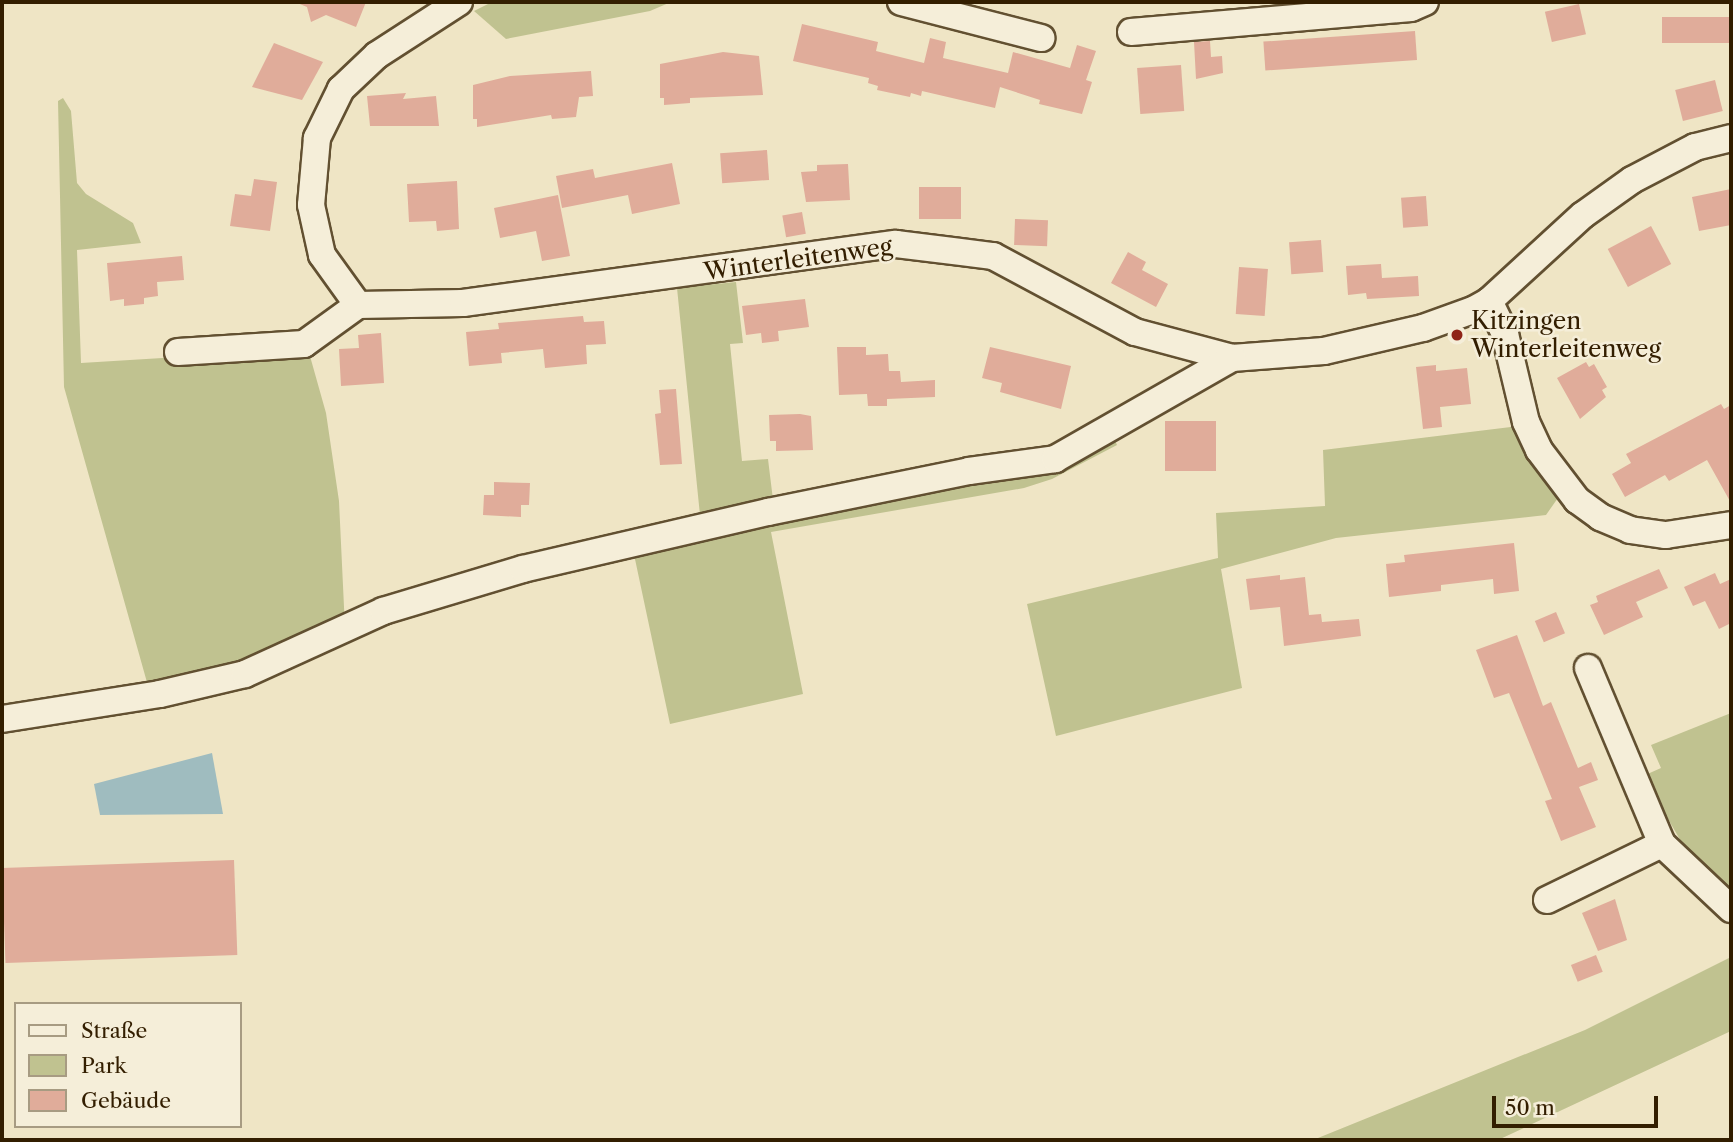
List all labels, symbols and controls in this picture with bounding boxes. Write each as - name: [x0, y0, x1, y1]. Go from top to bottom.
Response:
- street label: Winterleitenweg: [702, 232, 894, 286]
- place label: Kitzingen Winterleitenweg: [1471, 307, 1661, 363]
- marker: Kitzingen Winterleitenweg: [1449, 327, 1465, 343]
- legend: [14, 1002, 242, 1128]
- text: Straße: [81, 1018, 147, 1043]
- text: Park: [81, 1053, 127, 1078]
- scale bar: [1495, 1082, 1661, 1126]
- text: Gebäude: [81, 1088, 171, 1113]
- text: 50 m: [1505, 1095, 1555, 1120]

